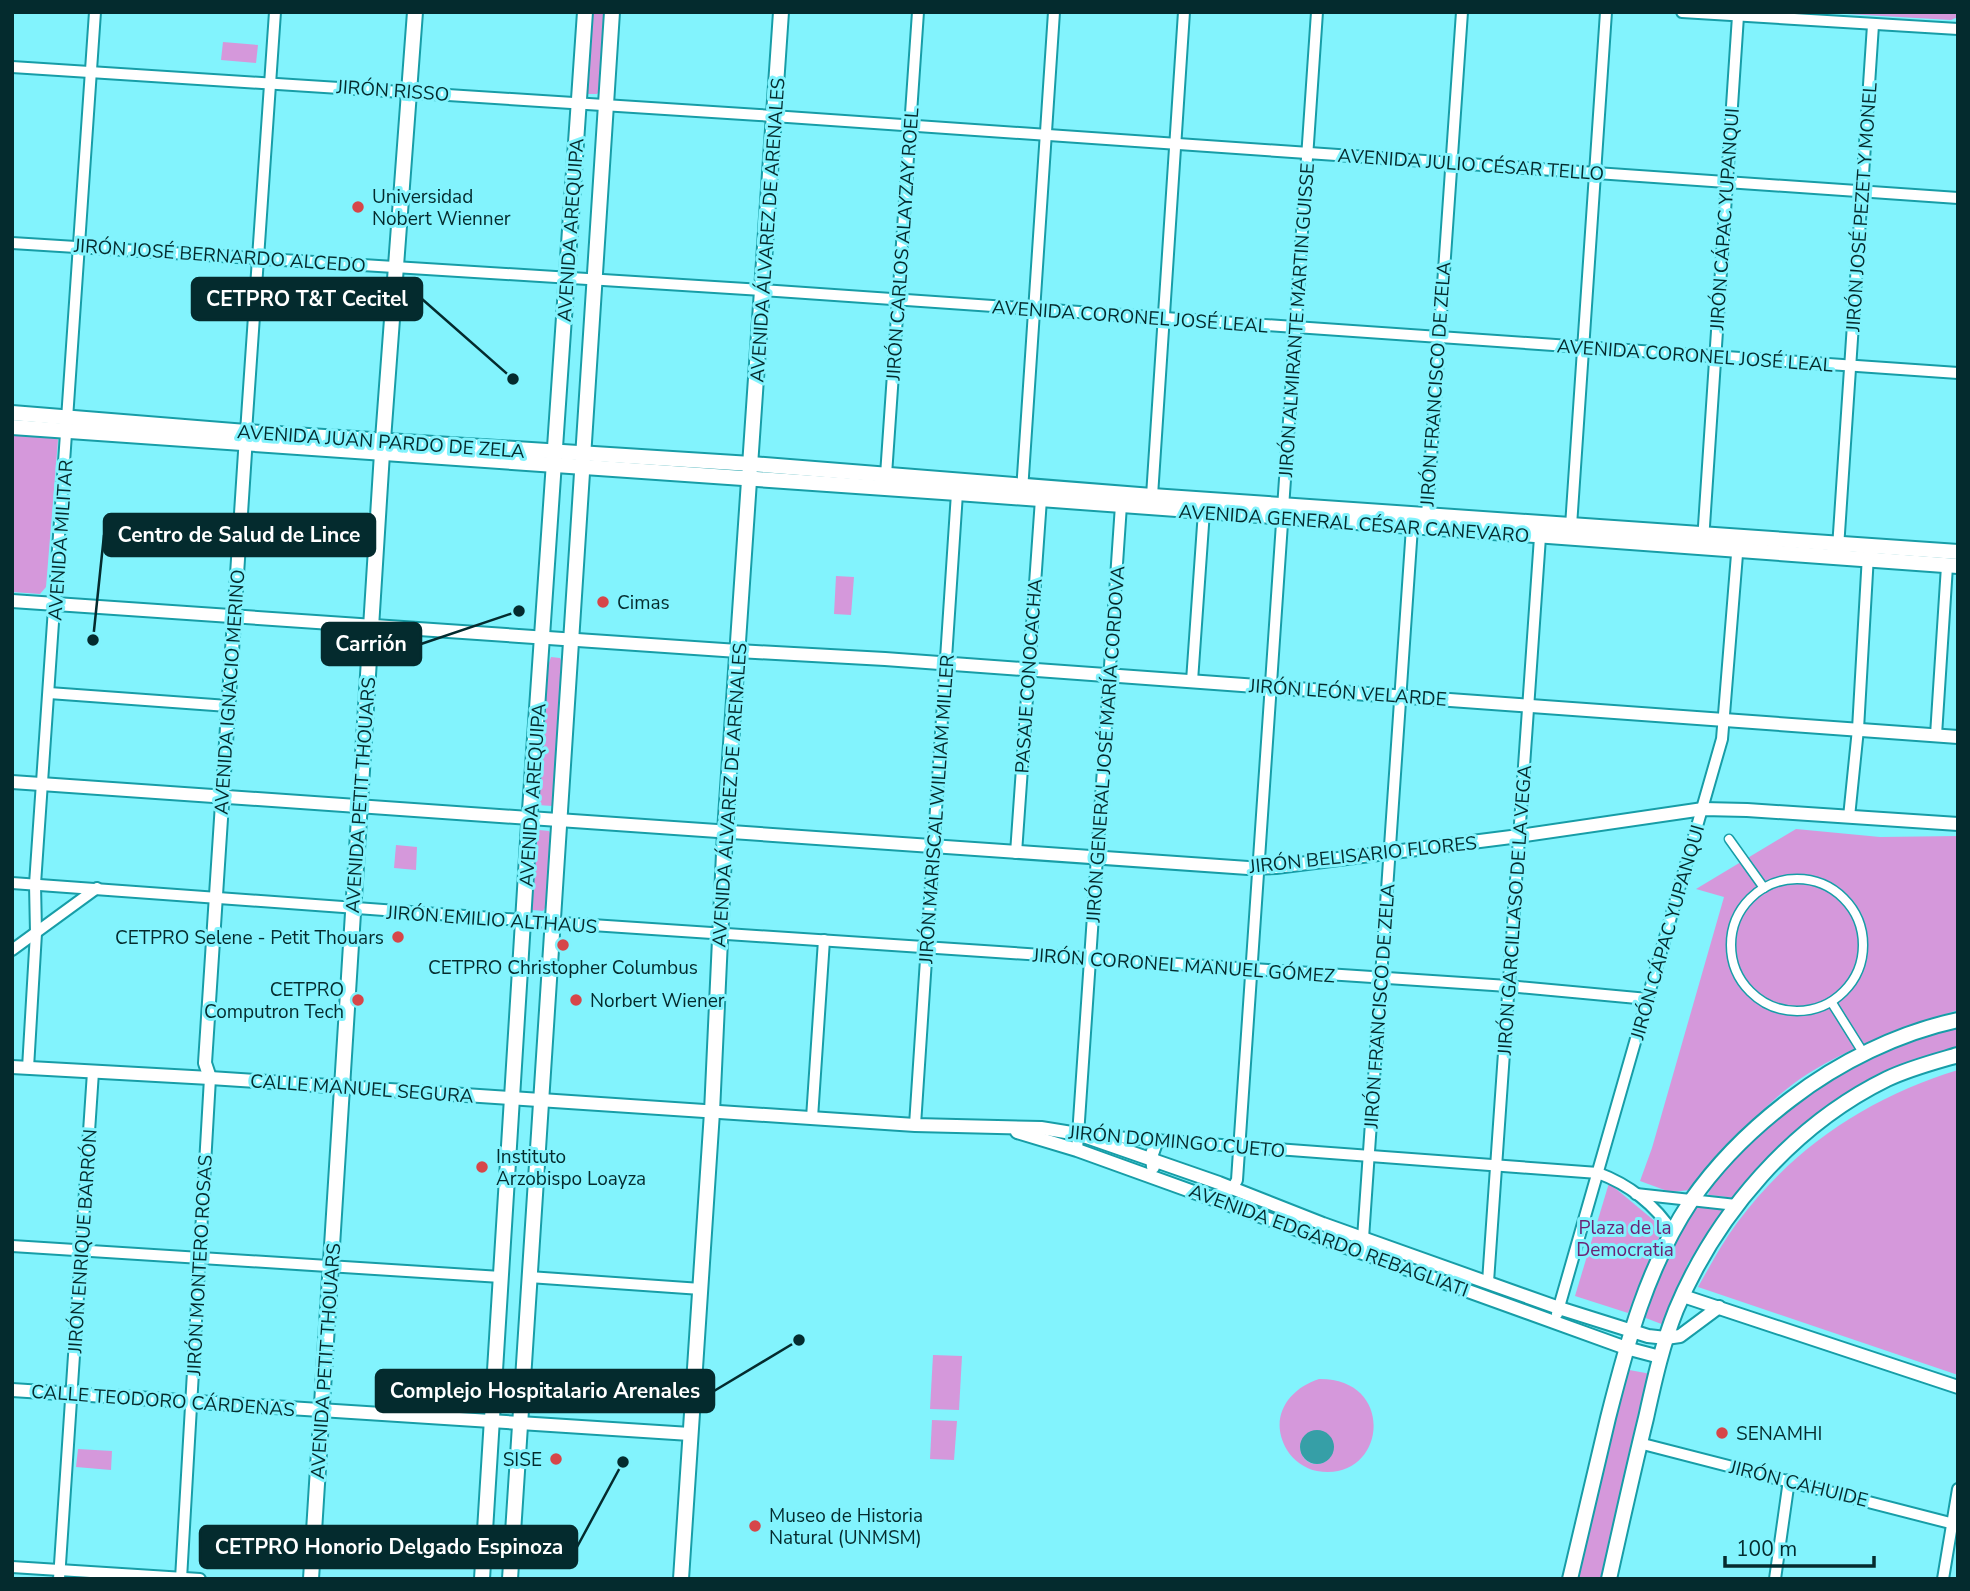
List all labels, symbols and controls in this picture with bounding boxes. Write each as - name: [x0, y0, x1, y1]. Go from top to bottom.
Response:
- street label: JIRÓN RISSO: [335, 74, 450, 108]
- street label: AVENIDA ÁLVAREZ DE ARENALES: [744, 77, 792, 383]
- street label: JIRÓN JOSÉ PEZET Y MONEL: [1840, 81, 1884, 333]
- street label: JIRÓN CARLOS ALAYZAY ROEL: [880, 106, 926, 382]
- street label: JIRÓN CÁPAC YUPANQUI: [1704, 107, 1746, 332]
- street label: AVENIDA AREQUIPA: [552, 137, 590, 323]
- street label: AVENIDA JULIO CÉSAR TELLO: [1337, 143, 1605, 187]
- street label: JIRÓN ALMIRANTE MARTIN GUISSE: [1273, 162, 1321, 479]
- place label: Universidad Nobert Wienner: [372, 184, 511, 232]
- marker: Universidad Nobert Wienner: [350, 199, 366, 215]
- street label: JIRÓN JOSÉ BERNARDO ALCEDO: [72, 233, 367, 279]
- street label: JIRÓN FRANCISCO DE ZELA: [1414, 261, 1458, 508]
- callout: CETPRO T&T Cecitel: [192, 278, 422, 320]
- text: CETPRO T&T Cecitel: [206, 285, 408, 313]
- street label: AVENIDA CORONEL JOSÉ LEAL: [991, 294, 1270, 340]
- street label: AVENIDA CORONEL JOSÉ LEAL: [1556, 333, 1835, 379]
- street label: AVENIDA JUAN PARDO DE ZELA: [236, 419, 526, 465]
- street label: AVENIDA MILITAR: [42, 458, 80, 621]
- street label: AVENIDA GENERAL CÉSAR CANEVARO: [1178, 499, 1530, 549]
- callout: Centro de Salud de Lince: [104, 514, 375, 556]
- text: Centro de Salud de Lince: [118, 521, 360, 549]
- street label: JIRÓN GENERAL JOSÉ MARÍA CORDOVA: [1080, 565, 1131, 924]
- street label: AVENIDA IGNACIO MERINO: [208, 569, 252, 815]
- street label: PASAJE CONOCACHA: [1009, 578, 1049, 774]
- place label: Cimas: [617, 590, 670, 616]
- marker: Cimas: [595, 594, 611, 610]
- callout: Carrión: [322, 623, 421, 665]
- text: Carrión: [335, 630, 407, 658]
- street label: AVENIDA ÁLVAREZ DE ARENALES: [706, 642, 754, 948]
- street label: JIRÓN MARISCAL WILLIAM MILLER: [913, 653, 961, 966]
- street label: JIRÓN LEÓN VELARDE: [1247, 673, 1448, 713]
- street label: AVENIDA PETIT THOUARS: [340, 676, 382, 914]
- street label: AVENIDA AREQUIPA: [514, 702, 552, 888]
- street label: JIRÓN GARCILLASO DE LA VEGA: [1492, 764, 1538, 1057]
- street label: JIRÓN CÁPAC YUPANQUI: [1625, 822, 1711, 1044]
- street label: JIRÓN BELISARIO FLORES: [1247, 830, 1478, 880]
- street label: JIRÓN FRANCISCO DE ZELA: [1358, 883, 1402, 1130]
- street label: JIRÓN EMILIO ALTHAUS: [385, 900, 598, 940]
- place label: CETPRO Selene - Petit Thouars: [115, 925, 384, 951]
- marker: CETPRO Selene - Petit Thouars: [390, 929, 406, 945]
- marker: CETPRO Christopher Columbus: [555, 937, 571, 953]
- street label: JIRÓN CORONEL MANUEL GÓMEZ: [1031, 942, 1336, 990]
- place label: CETPRO Christopher Columbus: [428, 955, 698, 981]
- place label: CETPRO Computron Tech: [204, 977, 344, 1025]
- place label: Norbert Wiener: [590, 988, 725, 1014]
- marker: CETPRO Computron Tech: [350, 992, 366, 1008]
- marker: Norbert Wiener: [568, 992, 584, 1008]
- street label: CALLE MANUEL SEGURA: [249, 1068, 475, 1110]
- street label: JIRÓN DOMINGO CUETO: [1067, 1120, 1286, 1164]
- street label: JIRÓN ENRIQUE BARRÓN: [62, 1128, 104, 1355]
- place label: Instituto Arzobispo Loayza: [496, 1144, 646, 1192]
- street label: JIRÓN MONTERO ROSAS: [181, 1154, 219, 1377]
- marker: Instituto Arzobispo Loayza: [474, 1159, 490, 1175]
- street label: AVENIDA EDGARDO REBAGLIATI: [1185, 1178, 1472, 1304]
- park label: Plaza de la Democratia: [1576, 1215, 1674, 1263]
- street label: AVENIDA PETIT THOUARS: [305, 1242, 347, 1480]
- callout: Complejo Hospitalario Arenales: [376, 1370, 714, 1412]
- text: Complejo Hospitalario Arenales: [390, 1377, 700, 1405]
- street label: CALLE TEODORO CÁRDENAS: [30, 1379, 296, 1423]
- place label: SENAMHI: [1736, 1421, 1822, 1447]
- marker: SENAMHI: [1714, 1425, 1730, 1441]
- place label: SISE: [503, 1447, 542, 1473]
- marker: SISE: [548, 1451, 564, 1467]
- street label: JIRÓN CAHUIDE: [1726, 1454, 1871, 1514]
- place label: Museo de Historia Natural (UNMSM): [769, 1503, 923, 1551]
- marker: Museo de Historia Natural (UNMSM): [747, 1518, 763, 1534]
- scale bar: [1725, 1524, 1874, 1568]
- callout: CETPRO Honorio Delgado Espinoza: [200, 1526, 577, 1568]
- text: CETPRO Honorio Delgado Espinoza: [215, 1533, 563, 1561]
- text: 100 m: [1736, 1535, 1797, 1563]

